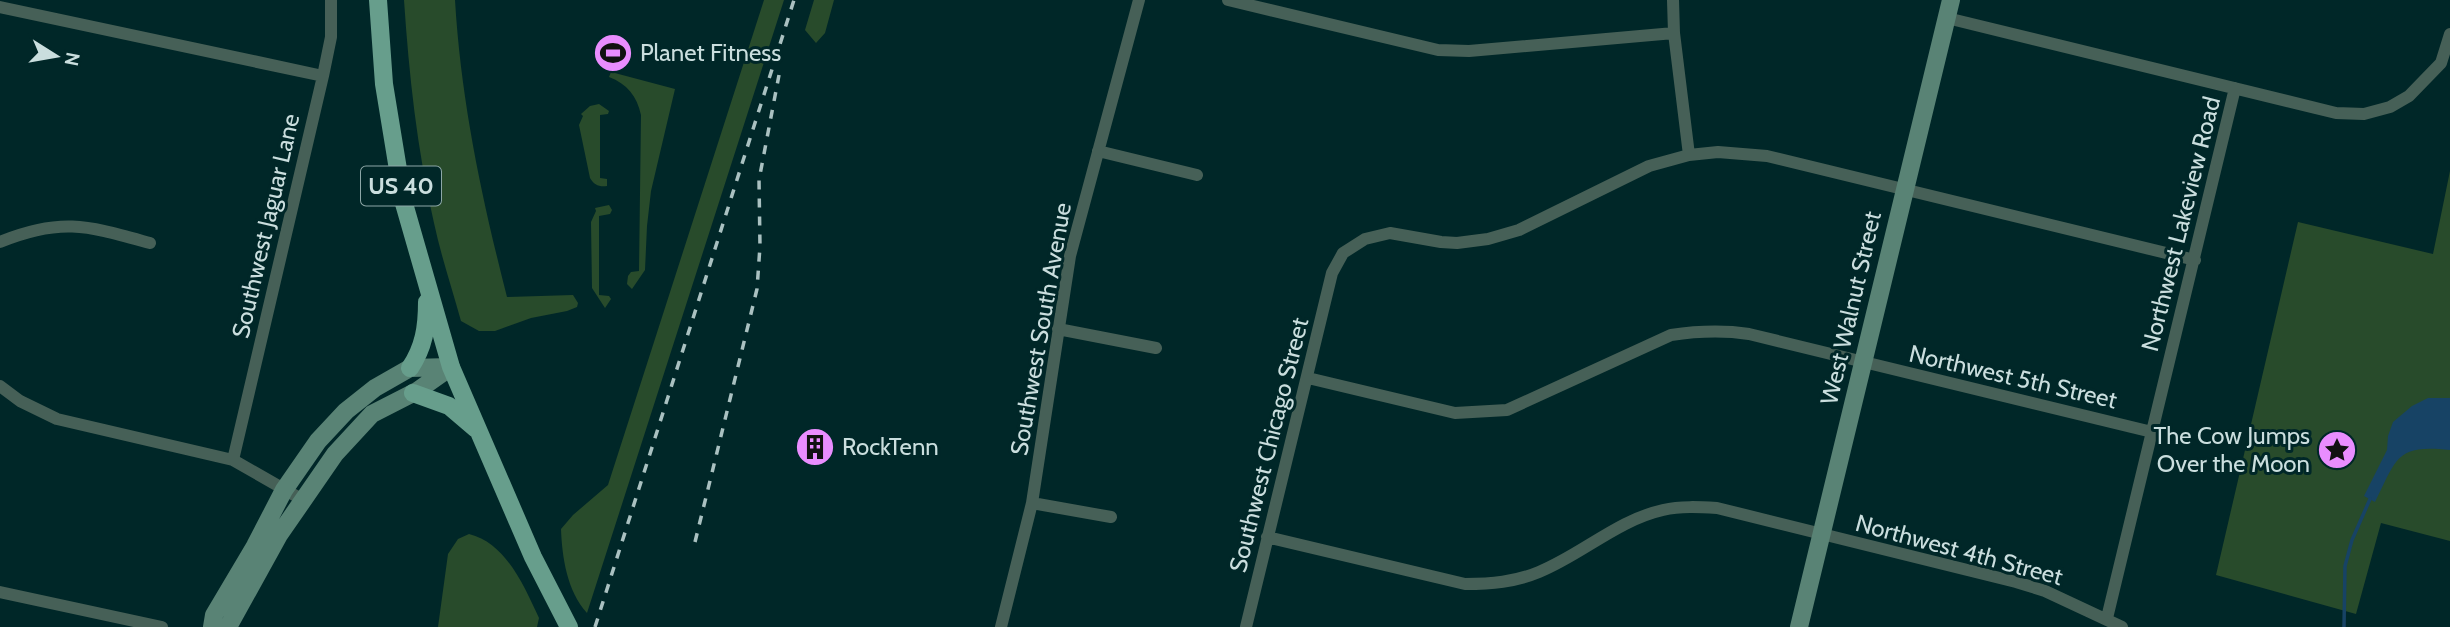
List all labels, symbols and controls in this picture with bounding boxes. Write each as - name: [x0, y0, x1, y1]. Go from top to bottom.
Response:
- north arrow: [21, 21, 91, 91]
- sports icon: Planet Fitness: [592, 32, 634, 74]
- place label: Planet Fitness: [640, 38, 781, 67]
- text: N: [60, 50, 85, 68]
- street label: Northwest Lakeview Road: [2135, 94, 2226, 354]
- street label: Southwest Jaguar Lane: [226, 111, 305, 341]
- road number: US 40: [361, 167, 441, 206]
- street label: Southwest South Avenue: [1004, 200, 1077, 458]
- street label: West Walnut Street: [1814, 208, 1887, 407]
- street label: Southwest Chicago Street: [1223, 315, 1314, 575]
- street label: Northwest 5th Street: [1906, 338, 2120, 415]
- place label: The Cow Jumps Over the Moon: [2154, 421, 2310, 478]
- building icon: RockTenn: [794, 426, 836, 468]
- place icon: The Cow Jumps Over the Moon: [2316, 429, 2358, 471]
- place label: RockTenn: [842, 432, 939, 461]
- street label: Northwest 4th Street: [1852, 508, 2066, 591]

